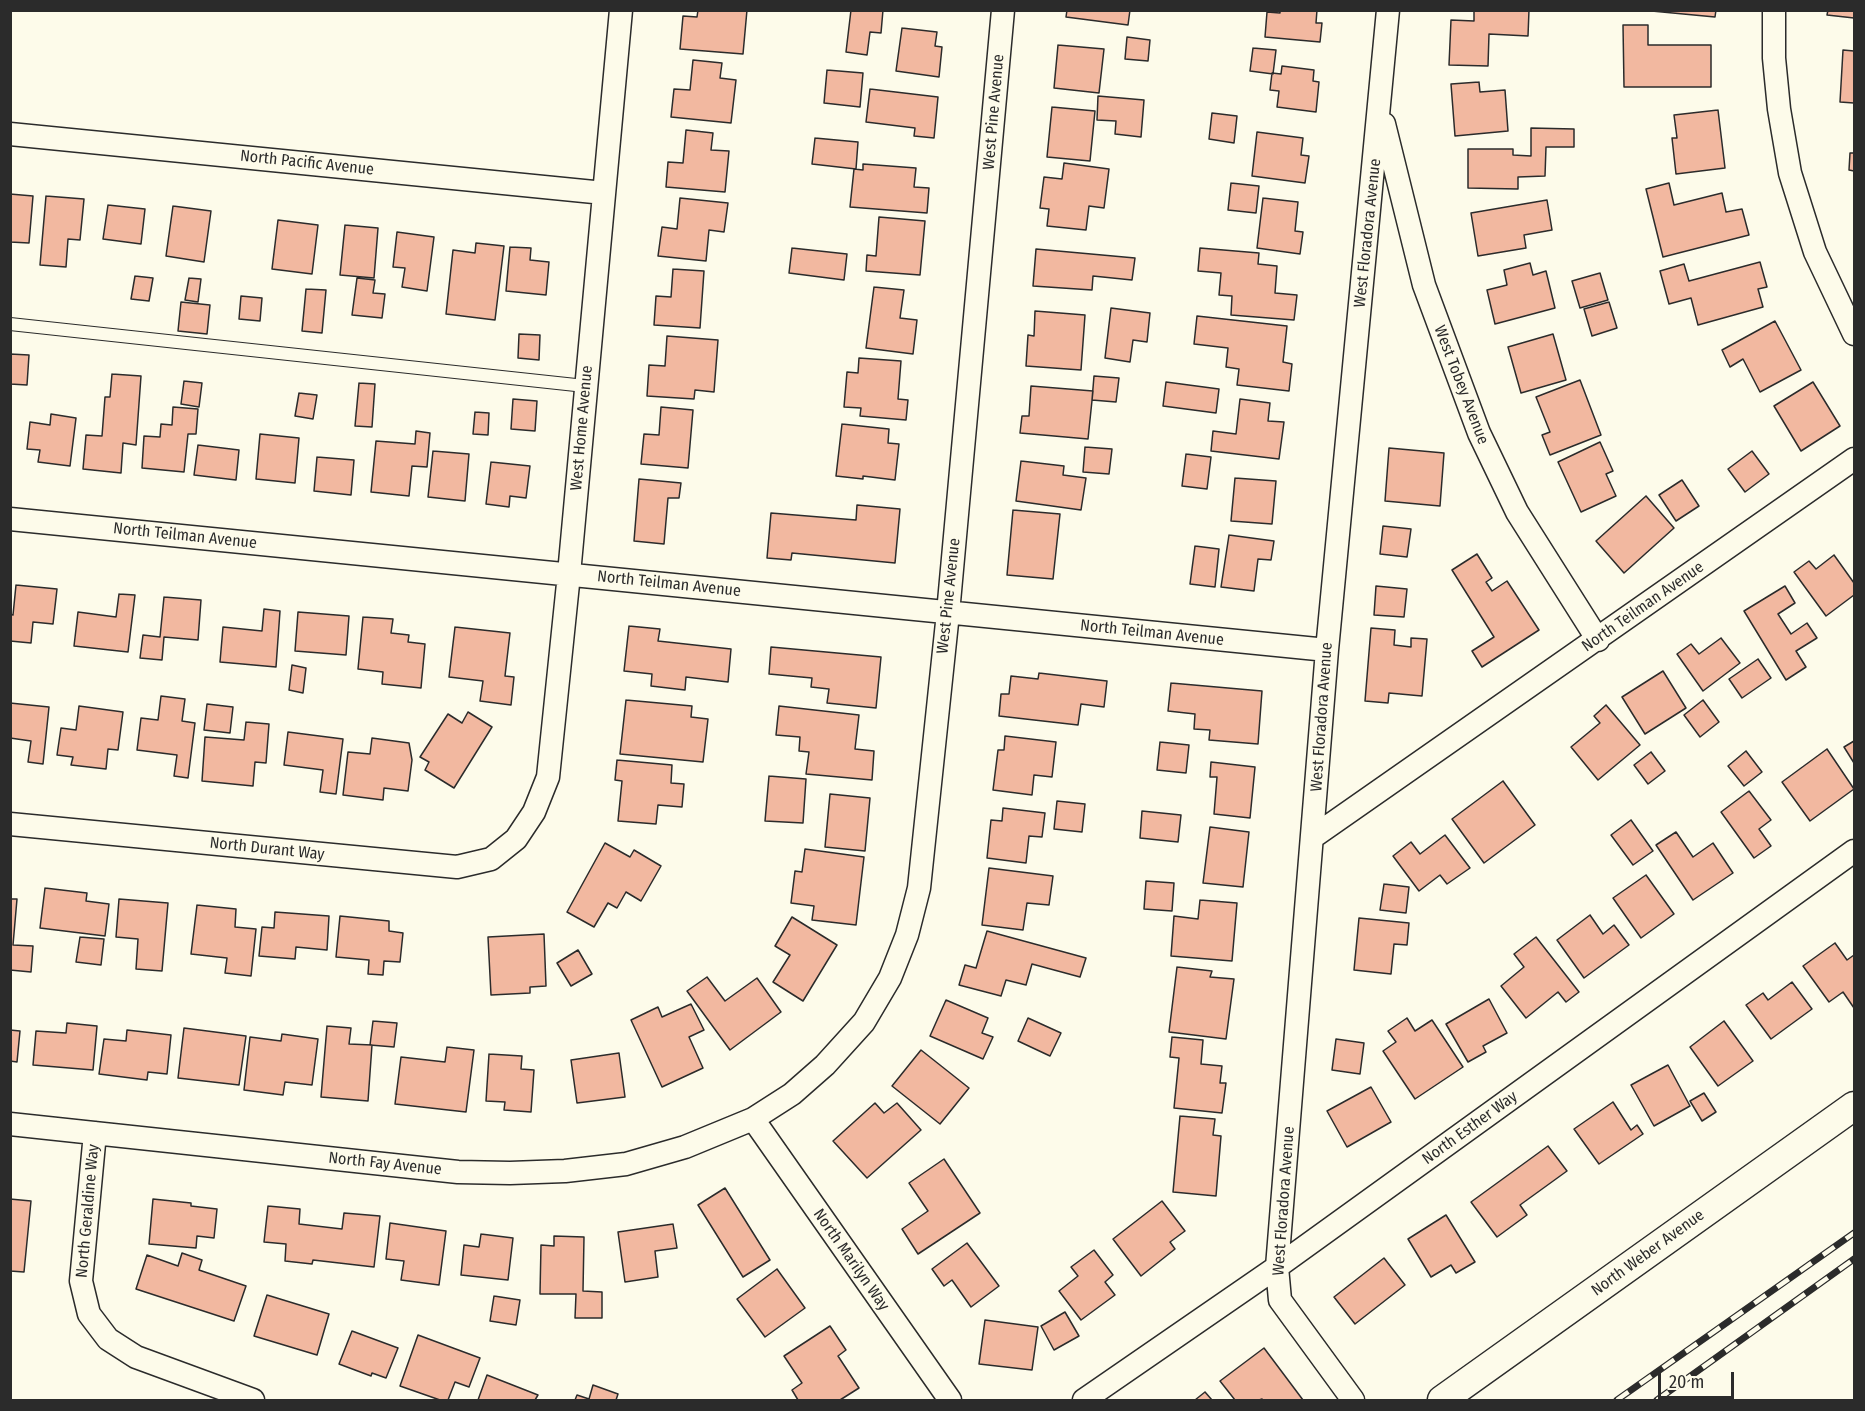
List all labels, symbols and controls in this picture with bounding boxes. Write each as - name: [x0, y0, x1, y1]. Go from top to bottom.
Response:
- street label: West Pine Avenue: [979, 53, 1009, 171]
- street label: North Pacific Avenue: [239, 146, 375, 180]
- street label: West Floradora Avenue: [1351, 158, 1385, 308]
- street label: West Tobey Avenue: [1429, 323, 1493, 447]
- street label: West Home Avenue: [567, 365, 597, 491]
- street label: North Teilman Avenue: [112, 519, 258, 553]
- street label: West Pine Avenue: [933, 537, 965, 655]
- street label: North Teilman Avenue: [1578, 558, 1708, 656]
- street label: North Teilman Avenue: [596, 567, 742, 601]
- street label: North Teilman Avenue: [1079, 616, 1225, 650]
- street label: West Floradora Avenue: [1307, 642, 1337, 792]
- street label: North Durant Way: [209, 833, 325, 865]
- street label: North Esther Way: [1419, 1087, 1521, 1169]
- street label: West Floradora Avenue: [1269, 1126, 1299, 1276]
- street label: North Geraldine Way: [73, 1143, 103, 1279]
- street label: North Fay Avenue: [327, 1149, 443, 1179]
- street label: North Marilyn Way: [809, 1206, 893, 1314]
- street label: North Weber Avenue: [1588, 1206, 1708, 1300]
- scale bar: [1661, 1360, 1738, 1398]
- text: 20 m: [1669, 1371, 1704, 1393]

